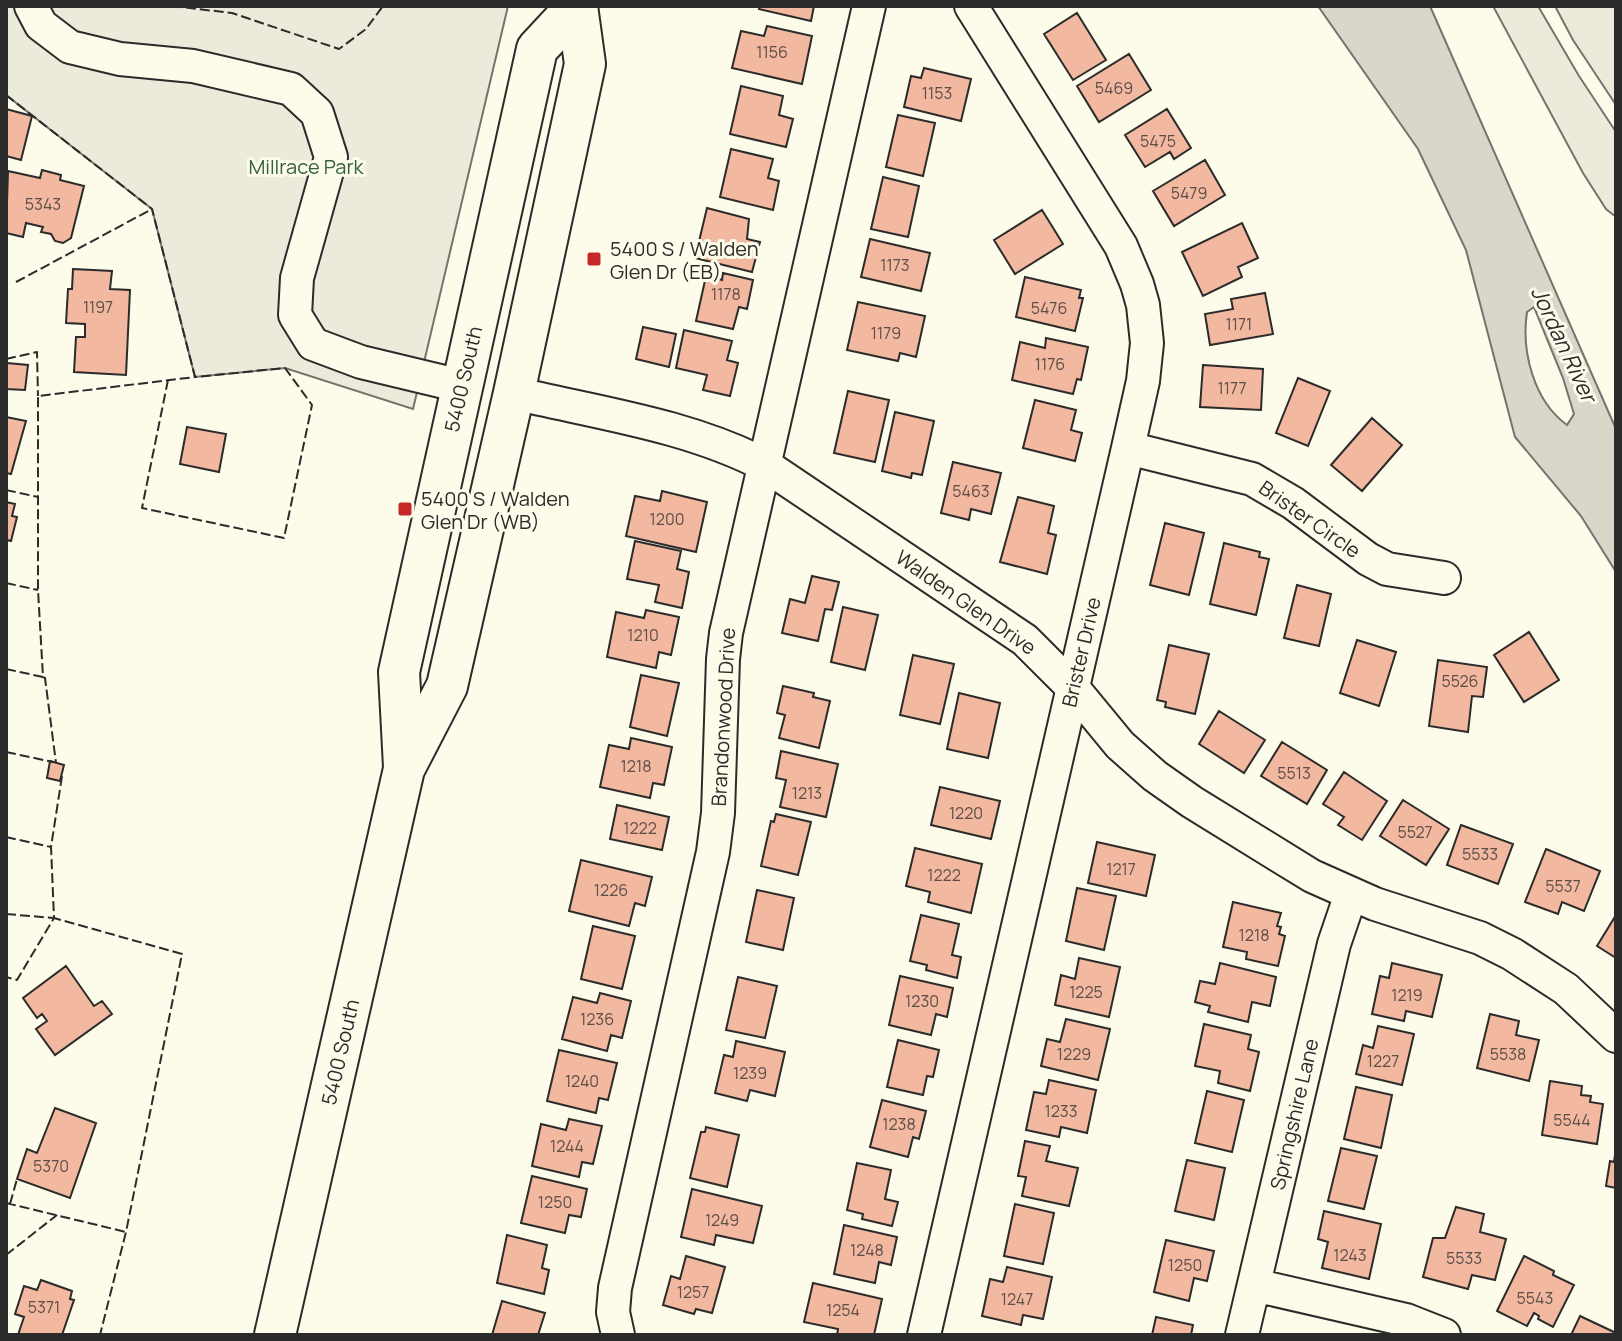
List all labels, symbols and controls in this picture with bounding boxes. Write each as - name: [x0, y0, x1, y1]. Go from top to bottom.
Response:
- house number: 1156: [756, 41, 788, 63]
- house number: 5469: [1095, 77, 1133, 99]
- house number: 1153: [922, 82, 952, 104]
- house number: 5475: [1140, 130, 1176, 152]
- park label: Millrace Park: [248, 153, 365, 180]
- house number: 5479: [1171, 182, 1207, 204]
- house number: 5343: [25, 193, 61, 215]
- place label: 5400 S / Walden Glen Dr (EB): [610, 235, 759, 285]
- marker: 5400 S / Walden Glen Dr (EB): [585, 250, 603, 268]
- house number: 1173: [880, 254, 910, 276]
- water label: Jordan River: [1524, 281, 1605, 409]
- house number: 1178: [711, 283, 741, 305]
- house number: 1197: [83, 296, 113, 318]
- house number: 5476: [1031, 297, 1067, 319]
- house number: 1171: [1226, 313, 1252, 335]
- house number: 1179: [871, 322, 901, 344]
- street label: 5400 South: [438, 324, 488, 434]
- house number: 1176: [1035, 353, 1065, 375]
- house number: 1177: [1218, 377, 1246, 399]
- street label: Brister Circle: [1254, 474, 1366, 564]
- house number: 5463: [952, 480, 990, 502]
- place label: 5400 S / Walden Glen Dr (WB): [421, 485, 570, 535]
- marker: 5400 S / Walden Glen Dr (WB): [396, 500, 414, 518]
- house number: 1200: [650, 508, 684, 530]
- street label: Walden Glen Drive: [890, 543, 1042, 661]
- street label: Brister Drive: [1055, 594, 1107, 710]
- house number: 1210: [627, 624, 659, 646]
- street label: Brandonwood Drive: [705, 627, 741, 807]
- house number: 5526: [1441, 670, 1479, 692]
- house number: 1218: [621, 755, 651, 777]
- house number: 5513: [1277, 762, 1311, 784]
- house number: 1213: [792, 782, 822, 804]
- house number: 1220: [949, 802, 983, 824]
- house number: 1222: [623, 817, 657, 839]
- house number: 5527: [1397, 821, 1433, 843]
- house number: 5533: [1462, 843, 1498, 865]
- house number: 1217: [1106, 858, 1136, 880]
- house number: 1222: [927, 864, 961, 886]
- house number: 5537: [1545, 875, 1581, 897]
- house number: 1226: [594, 879, 628, 901]
- house number: 1218: [1239, 924, 1269, 946]
- house number: 1225: [1069, 981, 1103, 1003]
- house number: 1219: [1391, 984, 1423, 1006]
- house number: 1230: [905, 990, 939, 1012]
- street label: 5400 South: [315, 997, 365, 1107]
- house number: 1236: [580, 1008, 614, 1030]
- street label: Springshire Lane: [1263, 1036, 1325, 1192]
- house number: 1229: [1057, 1043, 1091, 1065]
- house number: 5538: [1490, 1043, 1526, 1065]
- house number: 1227: [1367, 1050, 1399, 1072]
- house number: 1239: [733, 1062, 767, 1084]
- house number: 1240: [565, 1070, 599, 1092]
- house number: 1233: [1044, 1100, 1078, 1122]
- house number: 5544: [1553, 1109, 1591, 1131]
- house number: 1238: [882, 1113, 916, 1135]
- house number: 1244: [550, 1135, 584, 1157]
- house number: 5370: [33, 1155, 69, 1177]
- house number: 1250: [538, 1191, 572, 1213]
- house number: 1249: [705, 1209, 739, 1231]
- house number: 1248: [850, 1239, 884, 1261]
- house number: 1243: [1333, 1244, 1367, 1266]
- house number: 5533: [1446, 1247, 1482, 1269]
- house number: 1250: [1168, 1254, 1202, 1276]
- house number: 1257: [677, 1281, 709, 1303]
- house number: 5543: [1517, 1287, 1553, 1309]
- house number: 1247: [1001, 1288, 1033, 1310]
- house number: 5371: [28, 1296, 60, 1318]
- house number: 1254: [826, 1299, 860, 1321]

